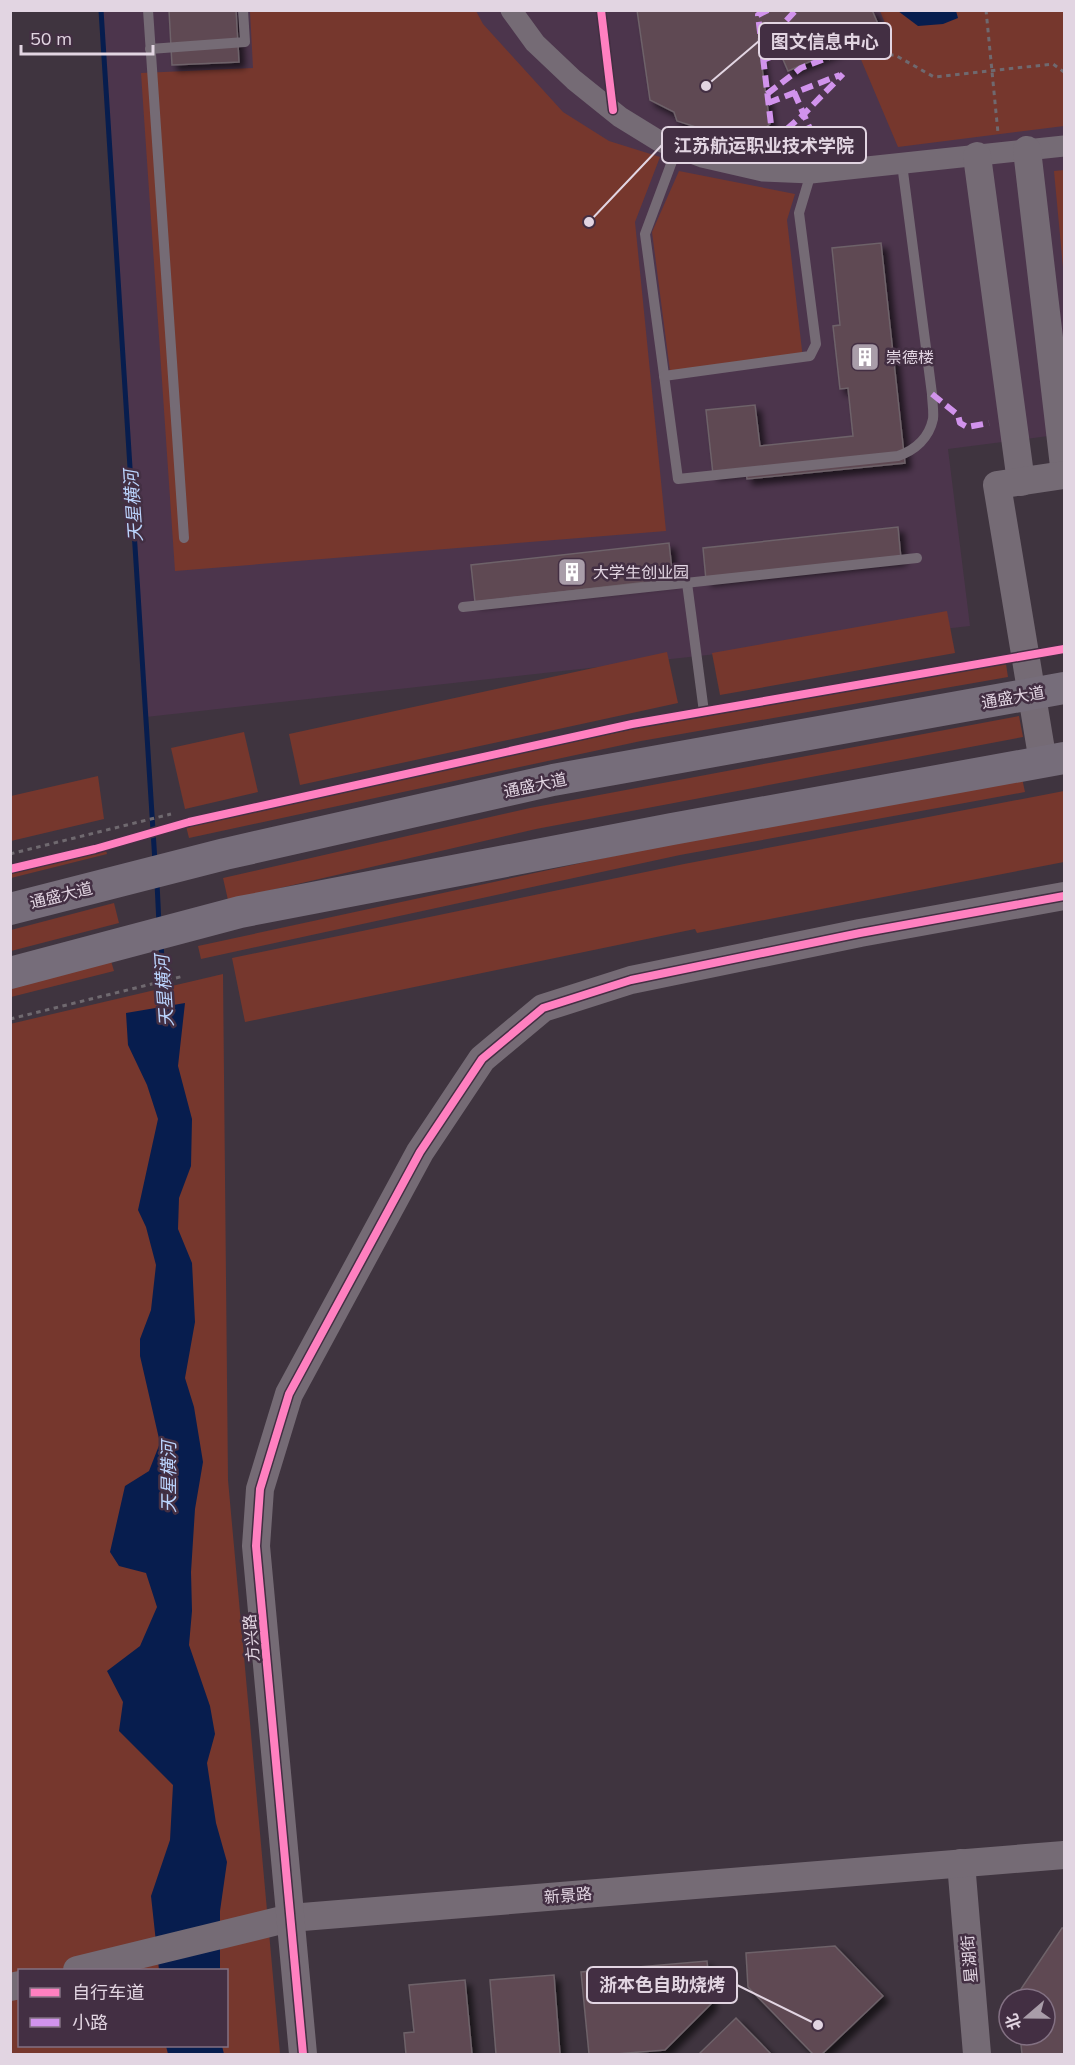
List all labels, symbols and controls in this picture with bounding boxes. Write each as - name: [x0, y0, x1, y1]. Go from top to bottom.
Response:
- scale bar: [21, 18, 153, 56]
- callout: 图文信息中心: [759, 23, 891, 59]
- text: 50 m: [30, 27, 72, 50]
- text: 图文信息中心: [771, 30, 879, 53]
- callout: 江苏航运职业技术学院: [662, 127, 866, 163]
- text: 江苏航运职业技术学院: [674, 134, 854, 157]
- building icon: 崇德楼: [849, 341, 881, 373]
- place label: 崇德楼: [886, 347, 934, 367]
- water label: 天星横河: [119, 466, 147, 543]
- building icon: 大学生创业园: [556, 556, 588, 588]
- place label: 大学生创业园: [593, 562, 689, 582]
- street label: 通盛大道: [980, 682, 1046, 712]
- street label: 通盛大道: [502, 769, 568, 801]
- street label: 通盛大道: [28, 878, 94, 912]
- water label: 天星横河: [150, 951, 178, 1028]
- water label: 天星横河: [157, 1438, 180, 1513]
- street label: 方兴路: [239, 1613, 263, 1663]
- street label: 新景路: [543, 1883, 593, 1907]
- street label: 星湖街: [957, 1934, 981, 1984]
- callout: 浙本色自助烧烤: [587, 1967, 737, 2003]
- legend: [18, 1969, 228, 2047]
- text: 浙本色自助烧烤: [599, 1973, 725, 1996]
- text: 自行车道: [72, 1981, 144, 2004]
- north arrow: [997, 1987, 1057, 2047]
- text: 小路: [72, 2011, 108, 2034]
- text: 北: [1001, 2011, 1025, 2033]

